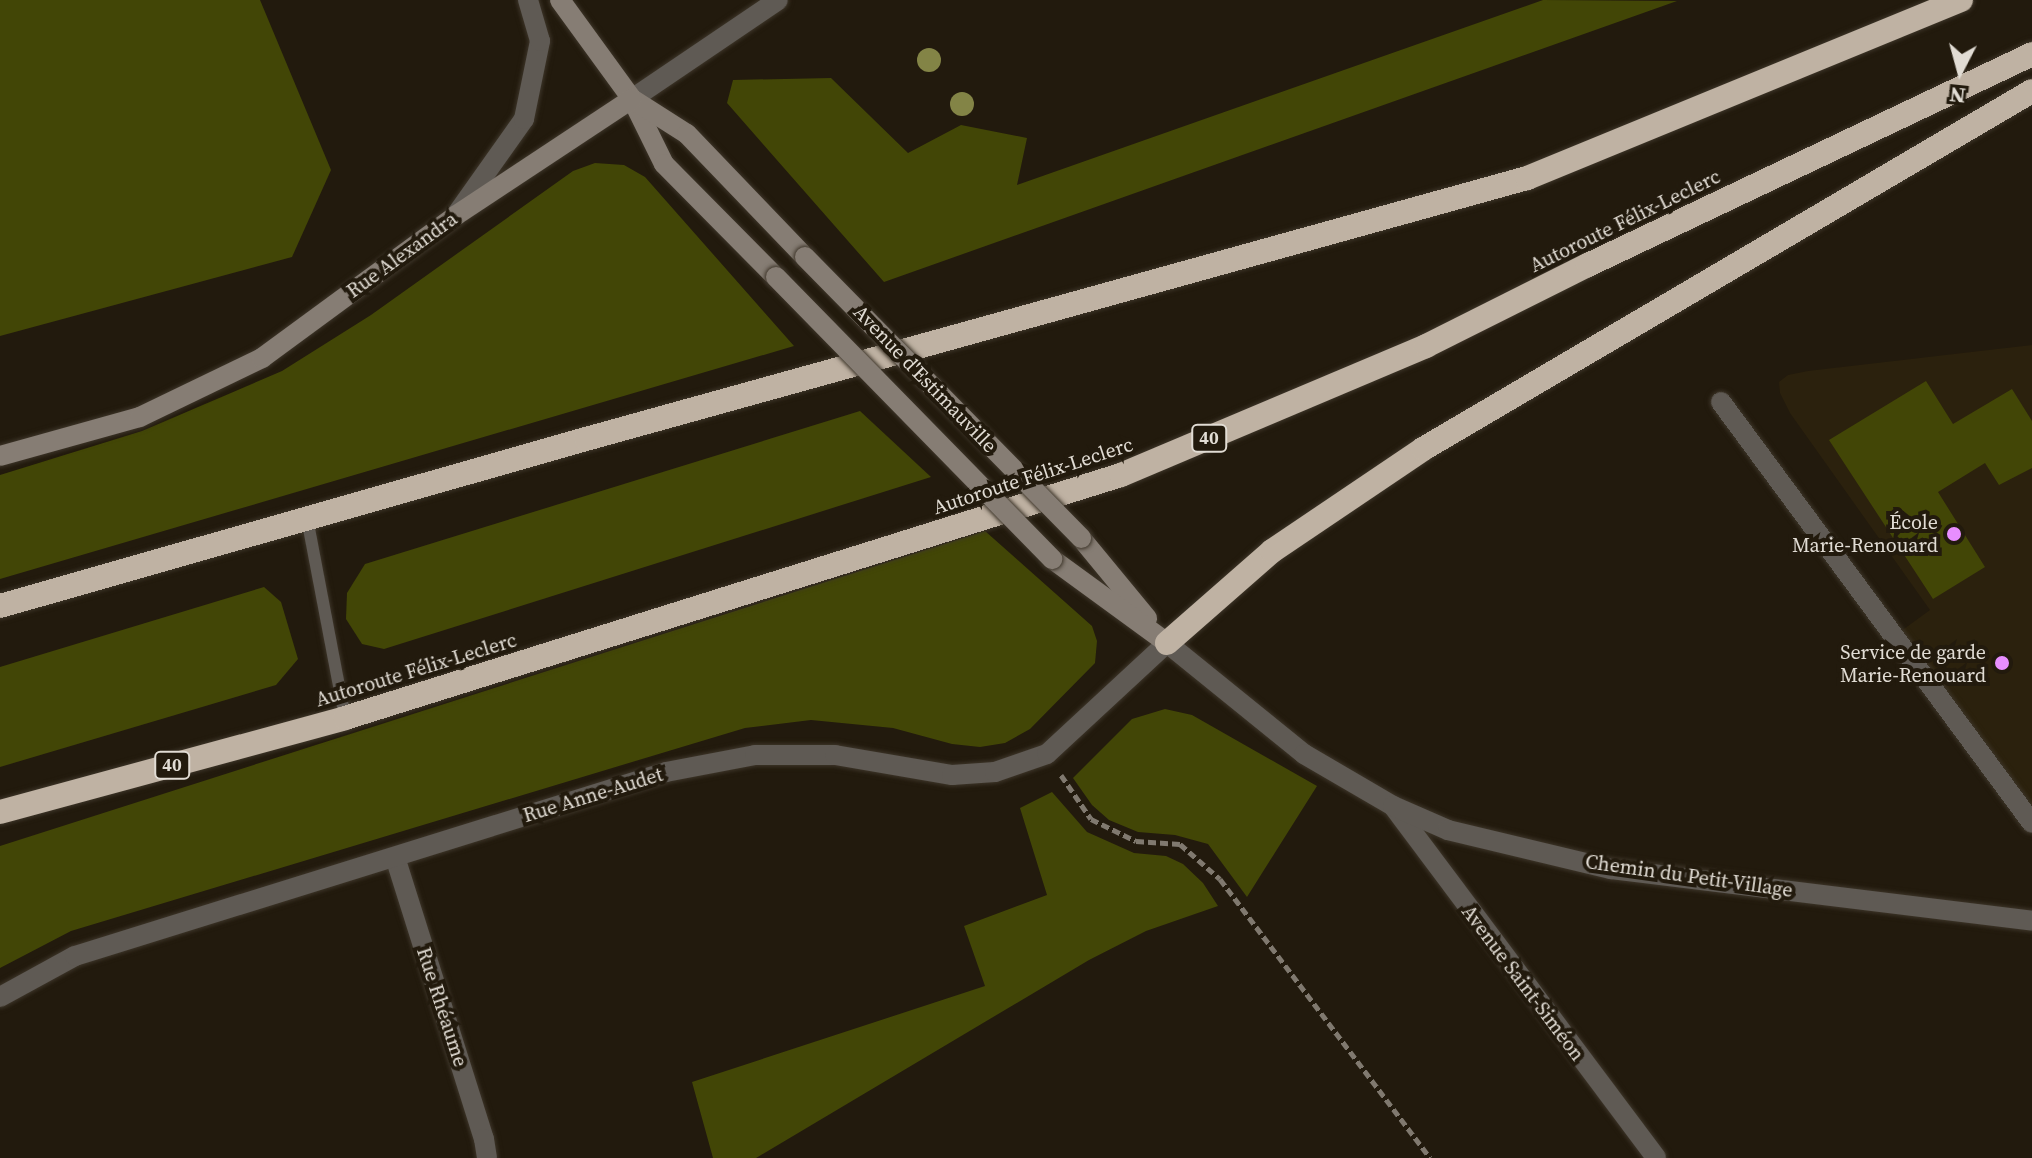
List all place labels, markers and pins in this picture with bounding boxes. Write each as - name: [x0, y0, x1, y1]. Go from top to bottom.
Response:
- place label: École Marie-Renouard: [1792, 510, 1938, 557]
- marker: École Marie-Renouard: [1945, 525, 1963, 543]
- place label: Service de garde Marie-Renouard: [1840, 640, 1986, 687]
- marker: Service de garde Marie-Renouard: [1993, 654, 2011, 672]

